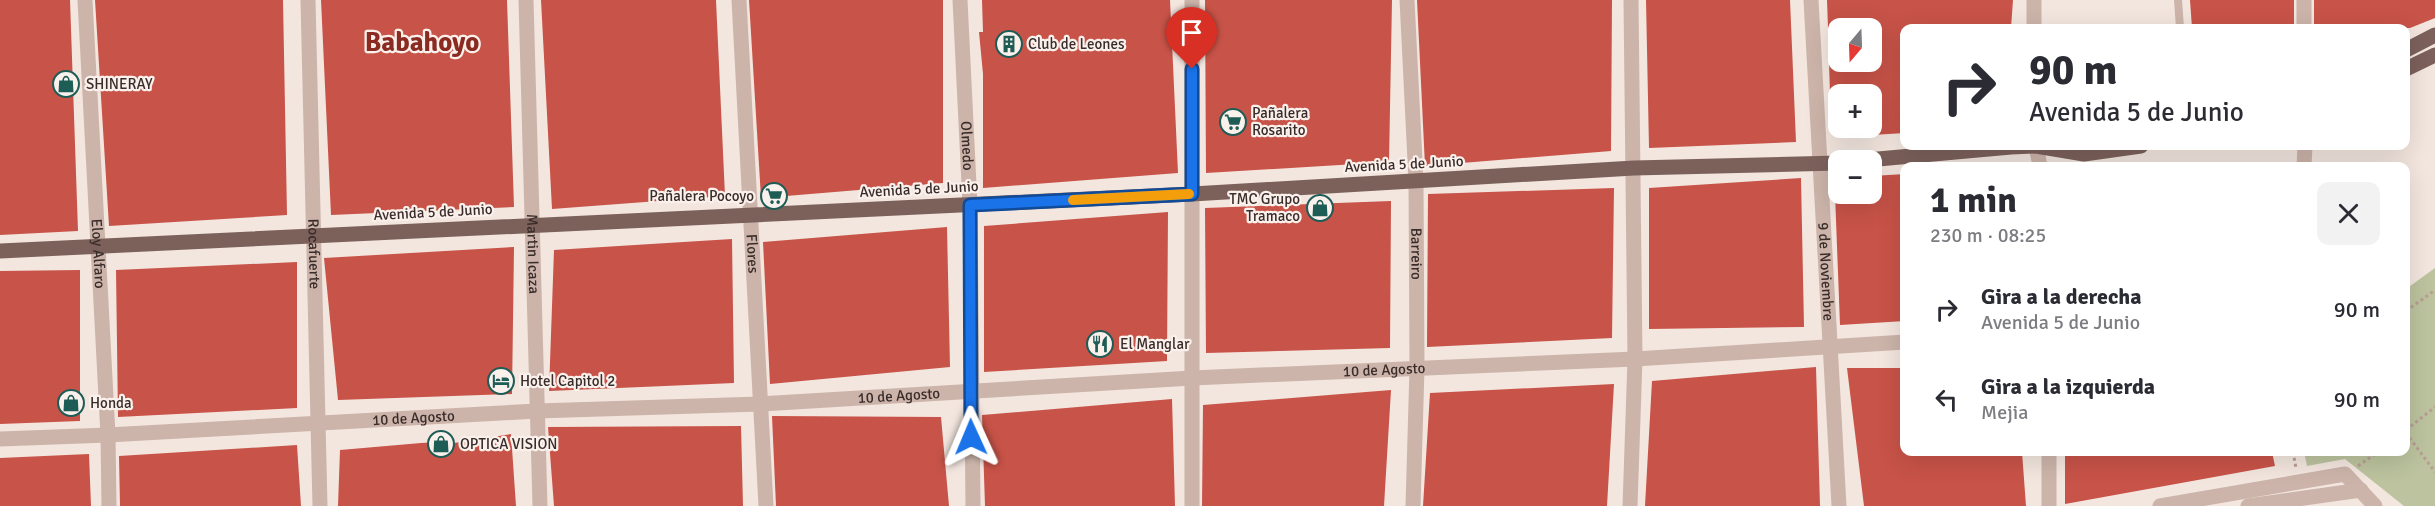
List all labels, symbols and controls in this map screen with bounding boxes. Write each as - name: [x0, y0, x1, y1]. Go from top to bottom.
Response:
- pin: [1166, 7, 1217, 69]
- icon: arrive: [1175, 16, 1208, 49]
- north arrow: [1828, 18, 1882, 72]
- map controls: [1828, 18, 1882, 204]
- district label: Babahoyo: [365, 26, 479, 59]
- building icon: Club de Leones: [994, 29, 1024, 59]
- place label: Club de Leones: [1028, 35, 1125, 53]
- text: 90 m: [2029, 45, 2118, 96]
- icon: right: [1930, 48, 2008, 126]
- shop icon: SHINERAY: [51, 69, 81, 99]
- place label: SHINERAY: [86, 75, 153, 93]
- button: +: [1828, 84, 1882, 138]
- text: Avenida 5 de Junio: [2029, 96, 2244, 129]
- place label: Pañalera Rosarito: [1252, 104, 1308, 139]
- supermarket icon: Pañalera Rosarito: [1218, 107, 1248, 137]
- street label: Olmedo: [957, 121, 977, 171]
- button: −: [1828, 150, 1882, 204]
- street label: Avenida 5 de Junio: [1344, 152, 1464, 176]
- street label: Avenida 5 de Junio: [859, 177, 979, 201]
- text: 1 min: [1930, 178, 2017, 223]
- supermarket icon: Pañalera Pocoyo: [759, 181, 789, 211]
- button: close: [2317, 182, 2380, 245]
- place label: Pañalera Pocoyo: [649, 187, 754, 205]
- place label: TMC Grupo Tramaco: [1229, 190, 1300, 225]
- shop icon: TMC Grupo Tramaco: [1305, 193, 1335, 223]
- street label: Avenida 5 de Junio: [373, 200, 493, 224]
- street label: Martin Icaza: [523, 214, 543, 294]
- street label: Eloy Alfaro: [88, 218, 109, 289]
- street label: Rocafuerte: [304, 218, 324, 289]
- street label: 9 de Noviembre: [1814, 222, 1838, 321]
- text: 230 m · 08:25: [1930, 223, 2046, 248]
- street label: Barreiro: [1407, 228, 1426, 280]
- street label: Flores: [743, 234, 763, 274]
- text: Gira a la derecha: [1981, 283, 2142, 310]
- icon: right: [1930, 293, 1963, 326]
- text: 90 m: [2334, 296, 2380, 323]
- text: Avenida 5 de Junio: [1981, 310, 2140, 335]
- restaurant icon: El Manglar: [1085, 329, 1115, 359]
- place label: El Manglar: [1120, 335, 1190, 353]
- street label: 10 de Agosto: [1343, 359, 1426, 381]
- hotel icon: Hotel Capitol 2: [486, 366, 516, 396]
- place label: Hotel Capitol 2: [520, 372, 615, 390]
- text: Gira a la izquierda: [1981, 373, 2155, 400]
- icon: left: [1930, 383, 1963, 416]
- street label: 10 de Agosto: [857, 384, 941, 407]
- text: 90 m: [2334, 386, 2380, 413]
- shop icon: Honda: [56, 388, 86, 418]
- place label: Honda: [90, 394, 132, 412]
- text: Mejia: [1981, 400, 2028, 425]
- position arrow: [939, 405, 1003, 469]
- street label: 10 de Agosto: [372, 407, 455, 429]
- shop icon: OPTICA VISION: [426, 429, 456, 459]
- place label: OPTICA VISION: [460, 435, 558, 453]

